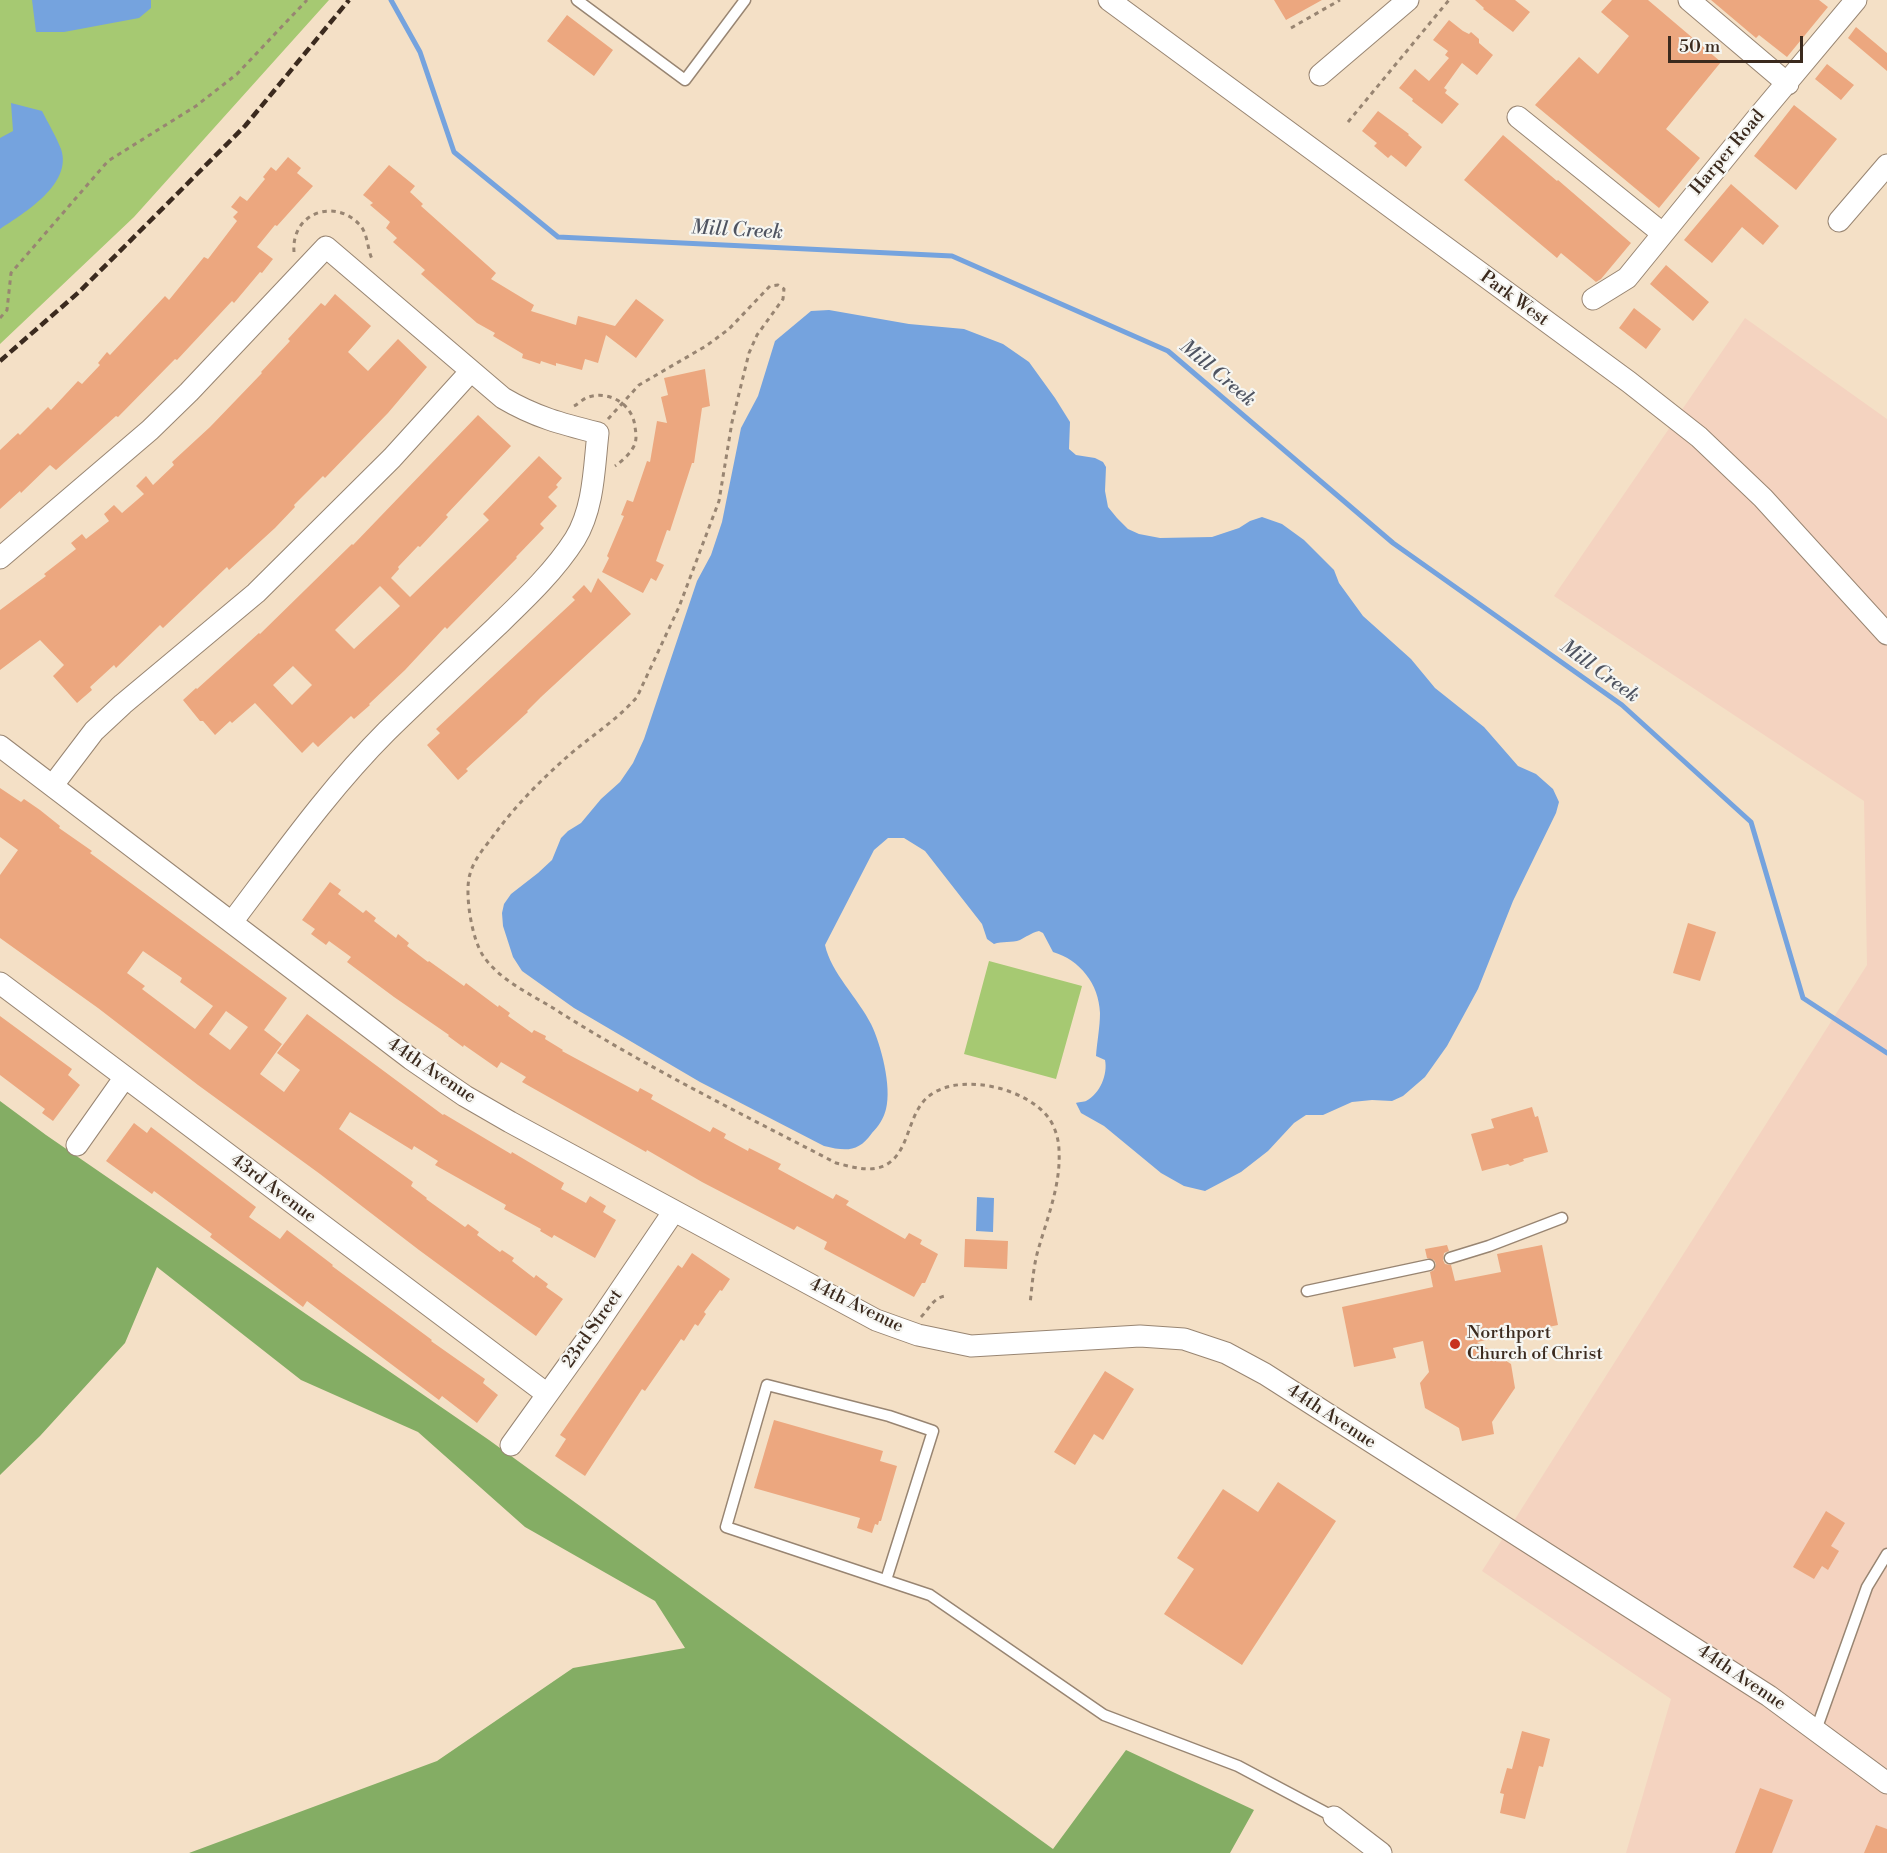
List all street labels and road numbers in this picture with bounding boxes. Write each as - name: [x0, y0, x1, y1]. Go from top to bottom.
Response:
- street label: Harper Road: [1686, 106, 1770, 200]
- street label: Park West: [1475, 267, 1553, 331]
- street label: 44th Avenue: [383, 1033, 479, 1109]
- street label: 43rd Avenue: [226, 1150, 320, 1228]
- street label: 44th Avenue: [805, 1274, 907, 1338]
- street label: 23rd Street: [558, 1286, 628, 1372]
- street label: 44th Avenue: [1282, 1380, 1380, 1454]
- street label: 44th Avenue: [1693, 1640, 1789, 1716]

